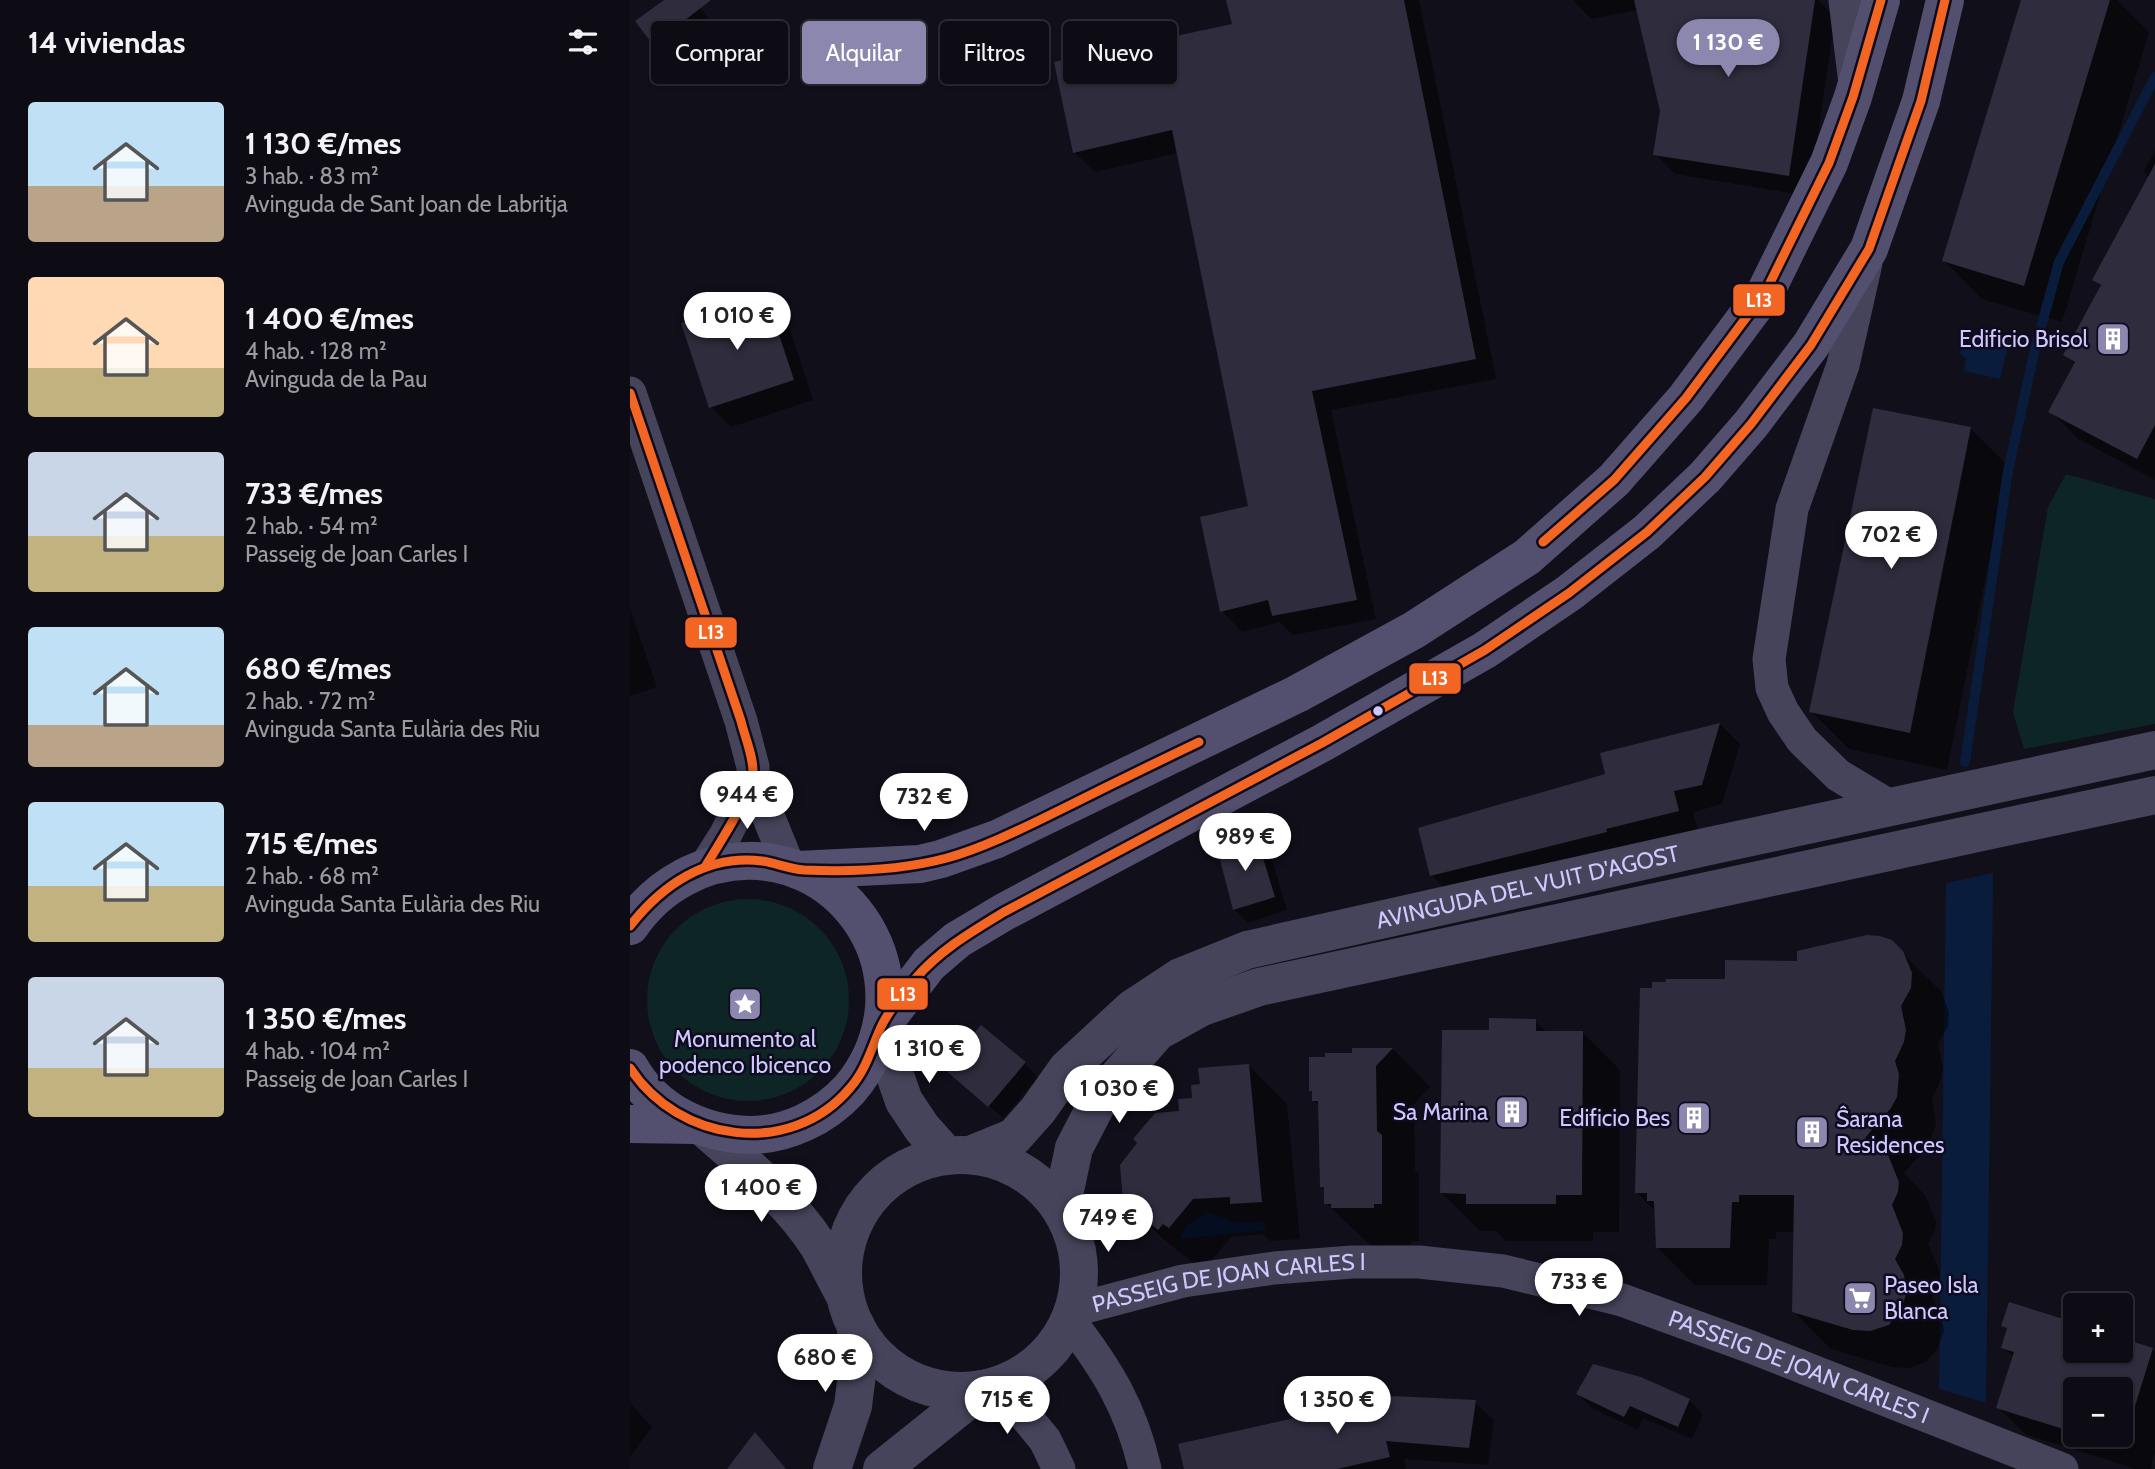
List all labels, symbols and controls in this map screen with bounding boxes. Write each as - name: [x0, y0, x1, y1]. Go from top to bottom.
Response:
- pin: 1 130 €: [1663, 20, 1793, 79]
- chip: Comprar: [651, 21, 788, 84]
- chip: Alquilar: [802, 21, 926, 84]
- chip: Filtros: [940, 21, 1049, 84]
- chip: Nuevo: [1063, 21, 1177, 84]
- icon: filters: [564, 23, 602, 61]
- text: 14 viviendas: [28, 24, 185, 61]
- text: 1 130 €: [1693, 28, 1763, 56]
- text: 1 130 €/mes: [245, 125, 401, 162]
- icon: home: [84, 130, 168, 214]
- text: 3 hab. · 83 m²: [245, 162, 379, 190]
- text: Avinguda de Sant Joan de Labritja: [245, 190, 568, 218]
- line badge: L13: [1732, 283, 1786, 317]
- text: L13: [1746, 289, 1772, 312]
- pin: 1 010 €: [672, 292, 802, 352]
- text: 1 400 €/mes: [245, 300, 414, 337]
- text: 1 010 €: [700, 301, 774, 329]
- icon: home: [84, 305, 168, 389]
- building icon: Edificio Brisol: [2094, 320, 2132, 358]
- place label: Edificio Brisol: [1959, 325, 2089, 353]
- text: 4 hab. · 128 m²: [245, 337, 387, 365]
- text: Avinguda de la Pau: [245, 365, 427, 393]
- text: 733 €/mes: [245, 475, 383, 512]
- icon: home: [84, 480, 168, 564]
- text: 2 hab. · 54 m²: [245, 512, 378, 540]
- pin: 702 €: [1842, 512, 1940, 571]
- text: 702 €: [1861, 520, 1921, 548]
- text: Passeig de Joan Carles I: [245, 540, 468, 568]
- line badge: L13: [684, 616, 738, 649]
- text: L13: [698, 621, 724, 644]
- text: 680 €/mes: [245, 650, 391, 687]
- icon: home: [84, 655, 168, 739]
- line badge: L13: [1408, 662, 1462, 695]
- text: L13: [1422, 667, 1448, 690]
- text: 2 hab. · 72 m²: [245, 687, 376, 715]
- unlabelled marker: [1371, 704, 1385, 718]
- text: Avinguda Santa Eulària des Riu: [245, 715, 540, 743]
- pin: 944 €: [698, 772, 796, 831]
- pin: 732 €: [875, 774, 973, 833]
- text: 944 €: [716, 780, 778, 808]
- text: 732 €: [896, 782, 952, 810]
- pin: 989 €: [1196, 814, 1294, 873]
- text: 989 €: [1215, 822, 1275, 850]
- text: 715 €/mes: [245, 825, 378, 862]
- icon: home: [84, 830, 168, 914]
- street label: AVINGUDA DEL VUIT D'AGOST: [1373, 839, 1682, 935]
- text: 2 hab. · 68 m²: [245, 862, 379, 890]
- text: Avinguda Santa Eulària des Riu: [245, 890, 540, 918]
- line badge: L13: [876, 977, 929, 1011]
- text: L13: [890, 983, 916, 1006]
- place icon: Monumento al podenco Ibicenco: [726, 985, 764, 1023]
- text: 1 350 €/mes: [245, 1000, 406, 1037]
- icon: home: [84, 1005, 168, 1089]
- place label: Monumento al podenco Ibicenco: [659, 1025, 831, 1079]
- pin: 1 310 €: [864, 1026, 994, 1085]
- text: 1 310 €: [894, 1034, 964, 1062]
- text: 4 hab. · 104 m²: [245, 1037, 390, 1065]
- text: Passeig de Joan Carles I: [245, 1065, 468, 1093]
- pin: 1 030 €: [1054, 1066, 1184, 1125]
- text: 1 030 €: [1080, 1074, 1158, 1102]
- building icon: Sa Marina: [1493, 1093, 1531, 1131]
- place label: Sa Marina: [1393, 1098, 1488, 1126]
- building icon: Edificio Bes: [1675, 1099, 1713, 1137]
- place label: Edificio Bes: [1559, 1104, 1670, 1132]
- place label: Ŝarana Residences: [1836, 1105, 1945, 1159]
- building icon: Ŝarana Residences: [1793, 1113, 1831, 1151]
- pin: 1 400 €: [696, 1164, 826, 1224]
- text: 1 400 €: [721, 1173, 801, 1201]
- pin: 749 €: [1059, 1194, 1157, 1254]
- text: 749 €: [1079, 1203, 1137, 1231]
- street label: PASSEIG DE JOAN CARLES I: [1089, 1248, 1366, 1319]
- pin: 733 €: [1530, 1258, 1628, 1318]
- text: 733 €: [1551, 1267, 1607, 1295]
- place label: Paseo Isla Blanca: [1884, 1271, 1979, 1325]
- supermarket icon: Paseo Isla Blanca: [1841, 1279, 1879, 1317]
- map controls: [2063, 1293, 2133, 1447]
- button: +: [2063, 1293, 2133, 1363]
- street label: PASSEIG DE JOAN CARLES I: [1665, 1304, 1933, 1430]
- pin: 680 €: [776, 1334, 874, 1394]
- text: 680 €: [794, 1343, 856, 1371]
- pin: 715 €: [958, 1376, 1056, 1436]
- pin: 1 350 €: [1272, 1376, 1402, 1436]
- button: −: [2063, 1377, 2133, 1447]
- text: 715 €: [981, 1385, 1033, 1413]
- text: 1 350 €: [1300, 1385, 1374, 1413]

